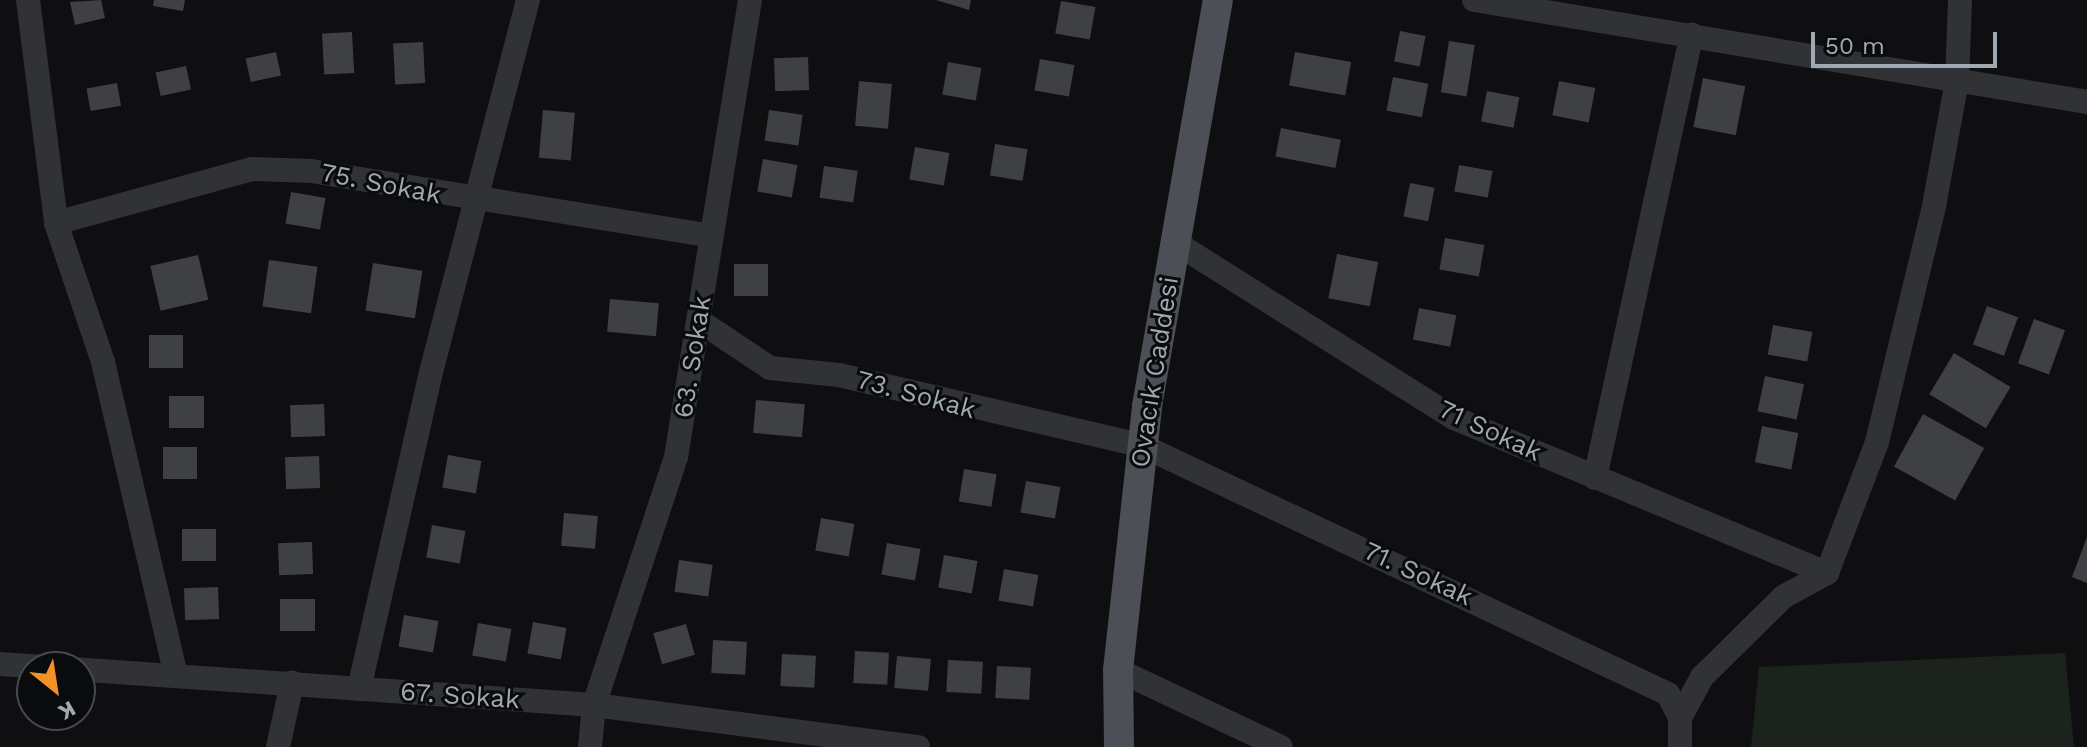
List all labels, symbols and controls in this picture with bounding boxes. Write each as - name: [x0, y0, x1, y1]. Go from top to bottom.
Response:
- scale bar: [1815, 16, 2001, 66]
- text: 50 m: [1825, 32, 1885, 60]
- street label: 75. Sokak: [318, 157, 444, 211]
- street label: Ovacık Caddesi: [1124, 274, 1186, 470]
- street label: 63. Sokak: [668, 294, 718, 420]
- street label: 73. Sokak: [853, 364, 979, 426]
- street label: 71 Sokak: [1434, 394, 1546, 468]
- street label: 71. Sokak: [1359, 535, 1477, 613]
- north arrow: [16, 651, 96, 731]
- street label: 67. Sokak: [399, 676, 521, 716]
- text: K: [54, 696, 80, 725]

